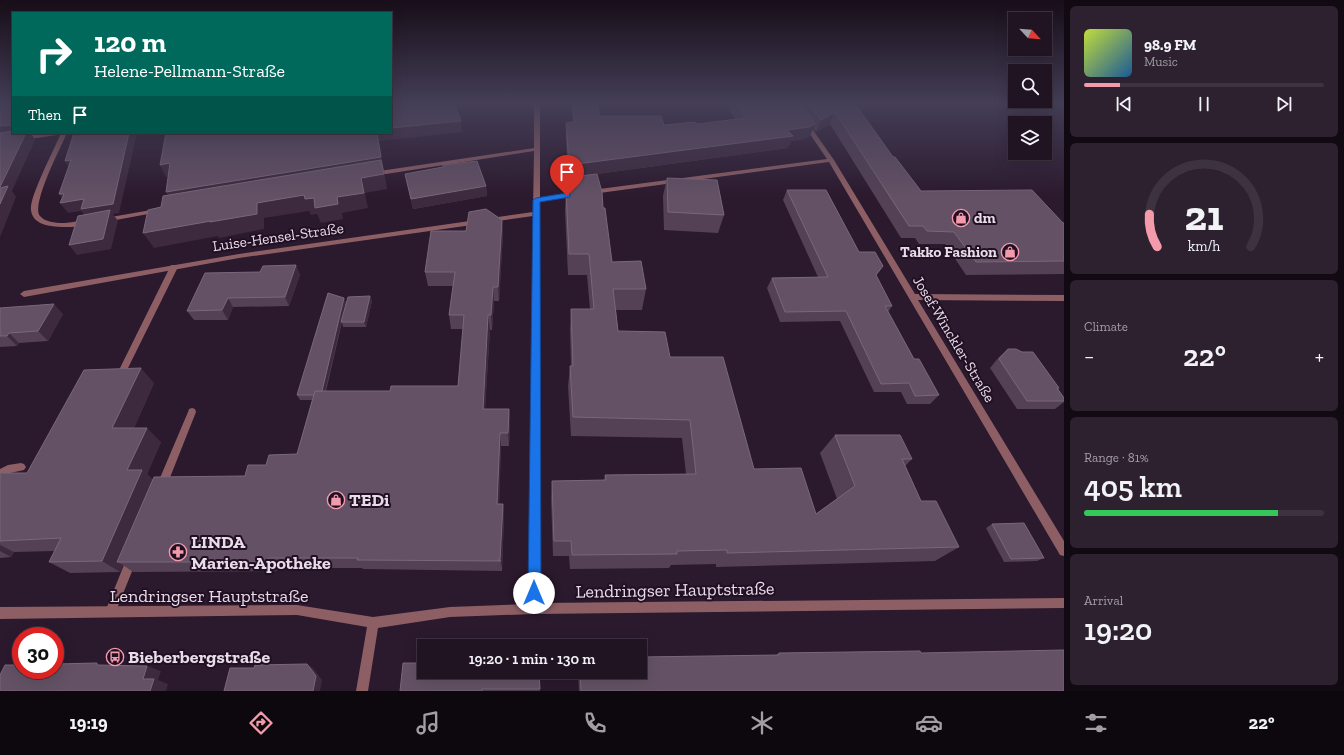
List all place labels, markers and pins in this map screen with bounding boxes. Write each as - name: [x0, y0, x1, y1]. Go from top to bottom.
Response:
- pin: [550, 155, 584, 196]
- shop icon: dm: [951, 208, 971, 228]
- place label: dm: [974, 209, 996, 227]
- shop icon: Takko Fashion: [1000, 242, 1020, 262]
- place label: Takko Fashion: [900, 243, 997, 261]
- place label: TEDi: [349, 489, 390, 511]
- shop icon: TEDi: [326, 490, 346, 510]
- place label: LINDA Marien-Apotheke: [191, 531, 331, 574]
- pharmacy icon: LINDA Marien-Apotheke: [168, 542, 188, 562]
- place label: Bieberbergstraße: [128, 646, 270, 668]
- bus stop icon: Bieberbergstraße: [105, 647, 125, 667]

